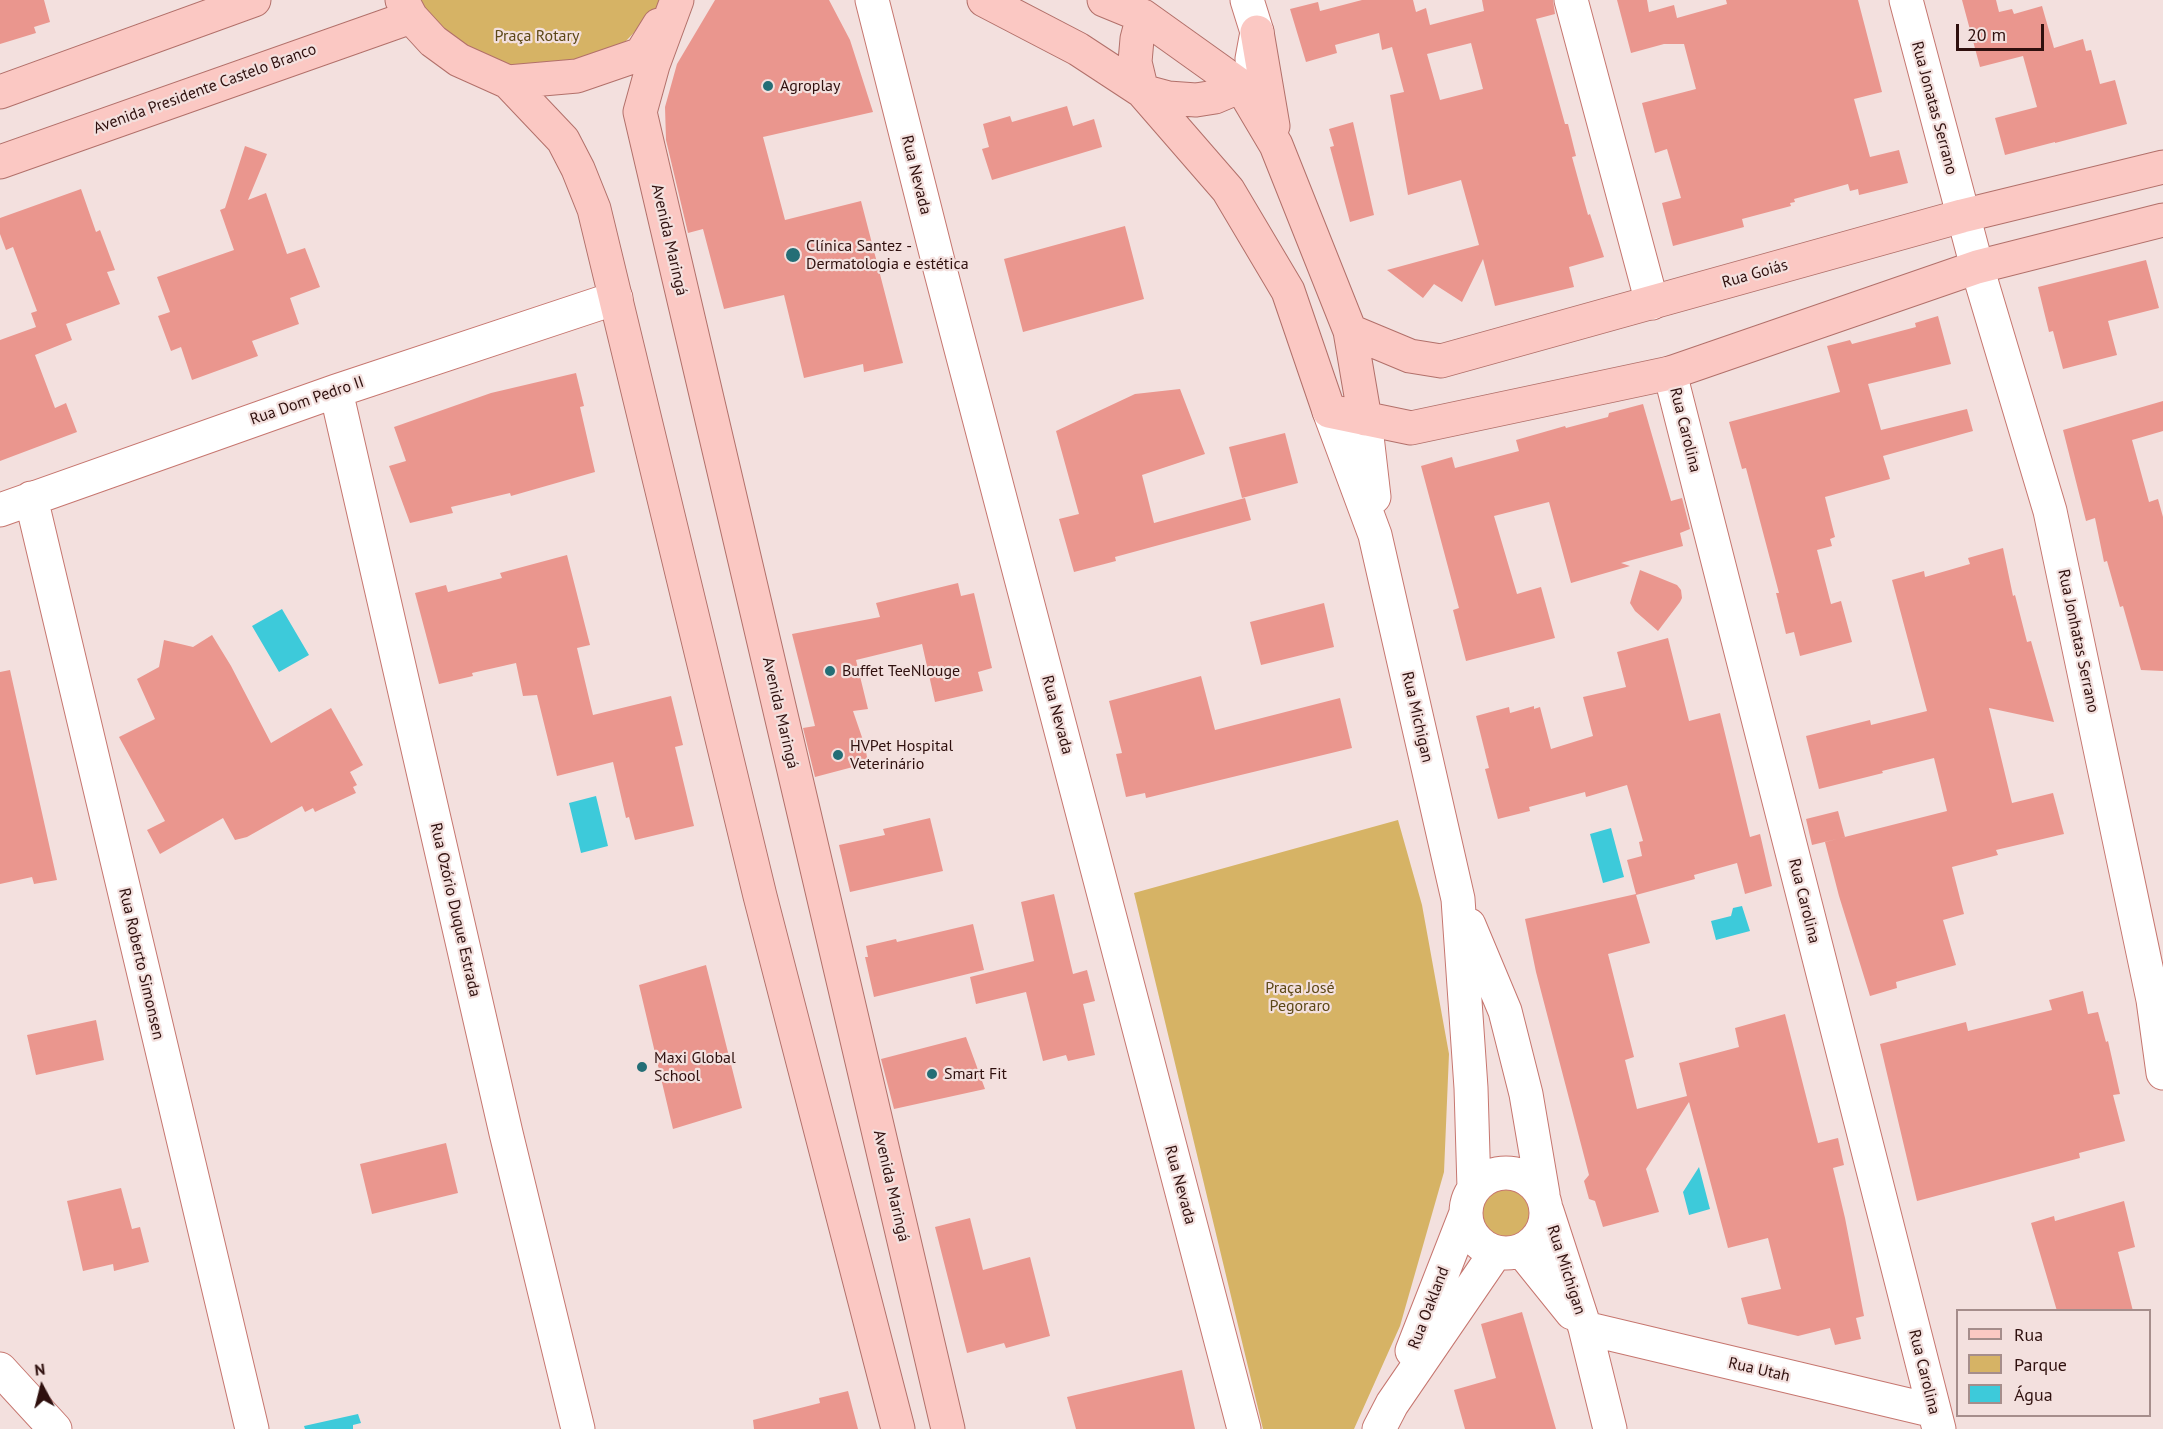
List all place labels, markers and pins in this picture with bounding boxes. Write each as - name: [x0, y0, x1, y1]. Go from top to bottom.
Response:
- place label: Agroplay: [780, 76, 840, 96]
- marker: Agroplay: [761, 79, 775, 93]
- place label: Clínica Santez - Dermatologia e estética: [806, 236, 969, 274]
- marker: Clínica Santez - Dermatologia e estética: [784, 246, 802, 264]
- place label: Buffet TeeNlouge: [842, 661, 960, 681]
- marker: Buffet TeeNlouge: [823, 664, 837, 678]
- place label: HVPet Hospital Veterinário: [850, 736, 953, 774]
- marker: HVPet Hospital Veterinário: [831, 748, 845, 762]
- place label: Maxi Global School: [654, 1048, 736, 1086]
- marker: Maxi Global School: [635, 1060, 649, 1074]
- place label: Smart Fit: [944, 1064, 1007, 1084]
- marker: Smart Fit: [925, 1067, 939, 1081]

